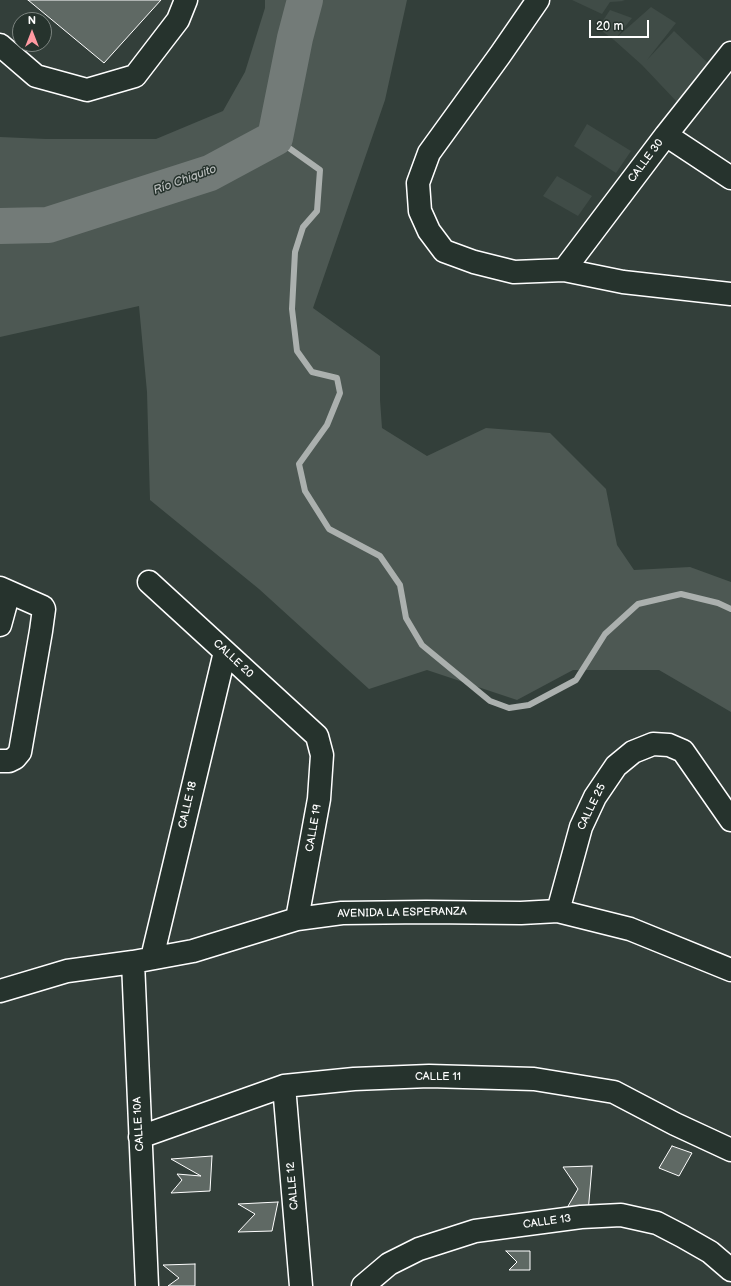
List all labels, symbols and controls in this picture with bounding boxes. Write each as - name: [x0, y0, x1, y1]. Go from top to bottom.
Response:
- north arrow: [12, 12, 52, 52]
- scale bar: [591, 12, 651, 38]
- text: N: [28, 14, 36, 27]
- text: 20 m: [596, 19, 623, 34]
- street label: CALLE 30: [625, 137, 667, 185]
- water label: Río Chiquito: [151, 162, 219, 198]
- street label: CALLE 20: [210, 637, 256, 681]
- street label: CALLE 18: [176, 780, 200, 830]
- street label: CALLE 25: [575, 782, 609, 832]
- street label: CALLE 19: [303, 803, 325, 853]
- street label: AVENIDA LA ESPERANZA: [337, 905, 467, 921]
- street label: CALLE 11: [415, 1070, 461, 1084]
- street label: CALLE 10A: [131, 1096, 147, 1152]
- street label: CALLE 12: [284, 1161, 302, 1211]
- street label: CALLE 13: [522, 1212, 572, 1232]

